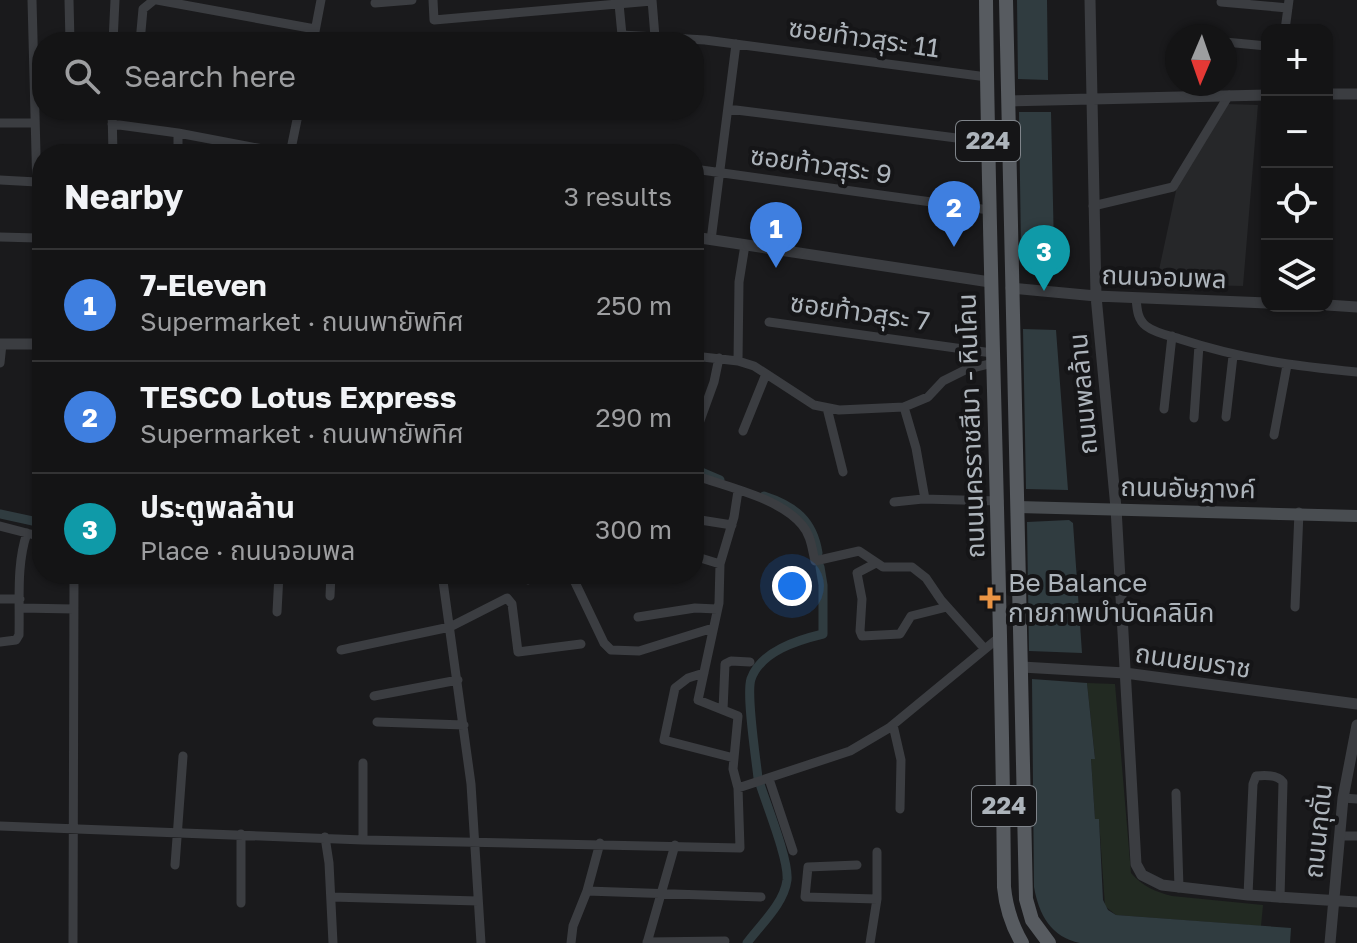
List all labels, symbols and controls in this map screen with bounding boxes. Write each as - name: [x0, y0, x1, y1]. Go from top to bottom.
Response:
- street label: ซอยท้าวสุระ 11: [786, 12, 942, 64]
- north arrow: [1165, 24, 1237, 96]
- map controls: [1261, 24, 1333, 312]
- button: +: [1261, 24, 1333, 96]
- search box: [32, 32, 704, 120]
- icon: search: [60, 54, 104, 98]
- text: Search here: [124, 58, 296, 94]
- button: −: [1261, 96, 1333, 168]
- road number: 224: [956, 121, 1020, 161]
- street label: ซอยท้าวสุระ 9: [748, 139, 894, 191]
- button: locate: [1261, 168, 1333, 240]
- text: Nearby: [64, 176, 184, 216]
- text: 3 results: [564, 181, 672, 212]
- pin: 2: [928, 181, 980, 247]
- pin: 1: [750, 202, 802, 268]
- pin: 3: [1018, 225, 1070, 291]
- button: layers: [1261, 240, 1333, 312]
- street label: ถนนจอมพล: [1101, 259, 1227, 294]
- text: 7-Eleven: [140, 267, 267, 303]
- street label: ซอยท้าวสุระ 7: [788, 286, 932, 338]
- text: 1: [83, 290, 97, 321]
- text: 250 m: [596, 290, 672, 321]
- street label: ถนนนครราชสีมา - หินโคน: [950, 293, 991, 559]
- text: Supermarket · ถนนพายัพทิศ: [140, 306, 464, 337]
- street label: ถนนพลล้าน: [1062, 332, 1103, 456]
- text: TESCO Lotus Express: [140, 379, 456, 415]
- text: 2: [82, 402, 98, 433]
- text: 290 m: [596, 402, 672, 433]
- text: Supermarket · ถนนพายัพทิศ: [140, 418, 464, 449]
- street label: ถนนอัษฎางค์: [1120, 471, 1256, 504]
- text: ประตูพลล้าน: [140, 489, 295, 525]
- text: 3: [82, 514, 98, 545]
- text: 300 m: [595, 514, 672, 545]
- text: Place · ถนนจอมพล: [140, 535, 355, 566]
- your location: [772, 566, 812, 606]
- place label: Be Balance กายภาพบำบัดคลินิก: [1008, 567, 1214, 628]
- marker: Be Balance กายภาพบำบัดคลินิก: [979, 587, 1001, 609]
- street label: ถนนยมราช: [1133, 637, 1253, 684]
- street label: ถนนกุดั่น: [1297, 782, 1339, 880]
- road number: 224: [972, 786, 1036, 826]

